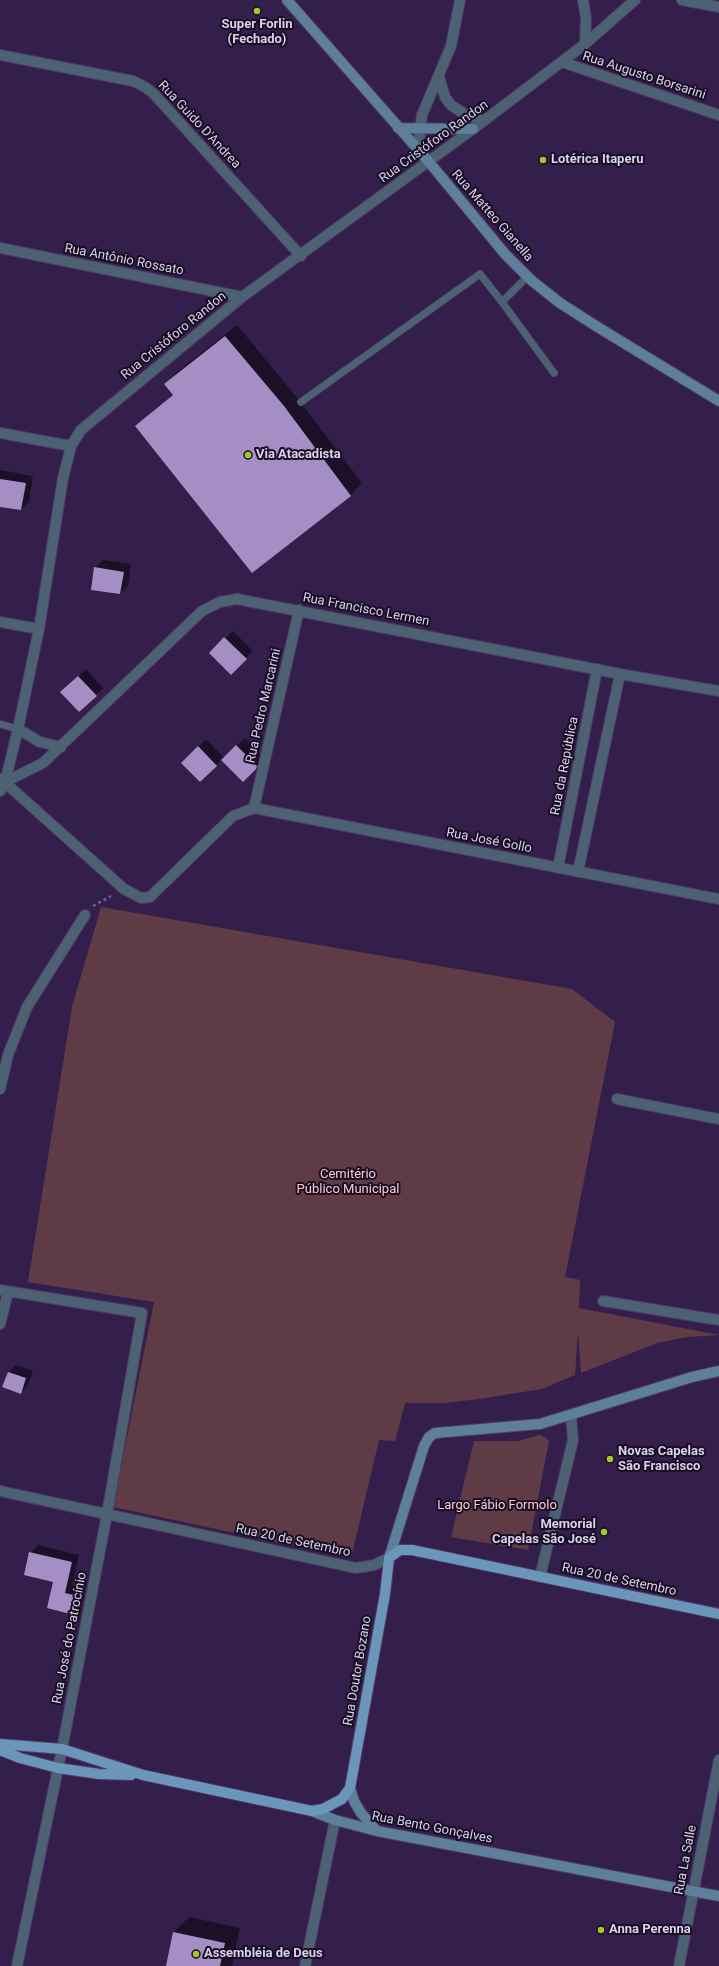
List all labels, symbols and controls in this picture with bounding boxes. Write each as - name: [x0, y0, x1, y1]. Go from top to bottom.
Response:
- marker: Super Forlin (Fechado): [252, 6, 262, 16]
- place label: Super Forlin (Fechado): [222, 17, 292, 48]
- street label: Rua Augusto Borsarini: [580, 49, 708, 103]
- street label: Rua Guido D'Andrea: [154, 78, 244, 172]
- street label: Rua Cristóforo Randon: [377, 97, 491, 187]
- place label: Lotérica Itaperu: [551, 152, 643, 168]
- marker: Lotérica Itaperu: [538, 155, 548, 165]
- street label: Rua Matteo Gianella: [448, 167, 536, 265]
- street label: Rua Antônio Rossato: [63, 241, 185, 279]
- street label: Rua Cristóforo Randon: [118, 289, 230, 383]
- place label: Via Atacadista: [256, 447, 341, 463]
- marker: Via Atacadista: [243, 450, 253, 460]
- street label: Rua Francisco Lermen: [301, 590, 431, 630]
- street label: Rua Pedro Marcarini: [243, 647, 285, 765]
- street label: Rua da República: [548, 715, 582, 817]
- street label: Rua José Gollo: [445, 825, 533, 857]
- park label: Cemitério Público Municipal: [297, 1167, 399, 1198]
- place label: Novas Capelas São Francisco: [618, 1444, 705, 1475]
- marker: Novas Capelas São Francisco: [605, 1454, 615, 1464]
- park label: Largo Fábio Formolo: [437, 1498, 557, 1514]
- place label: Memorial Capelas São José: [492, 1517, 596, 1548]
- street label: Rua 20 de Setembro: [234, 1521, 352, 1561]
- marker: Memorial Capelas São José: [599, 1527, 609, 1537]
- street label: Rua 20 de Setembro: [560, 1560, 678, 1600]
- street label: Rua José do Patrocínio: [50, 1571, 90, 1705]
- street label: Rua Doutor Bozano: [341, 1615, 375, 1727]
- street label: Rua Bento Gonçalves: [370, 1809, 494, 1847]
- street label: Rua La Salle: [672, 1824, 700, 1896]
- place label: Anna Perenna: [609, 1922, 691, 1938]
- marker: Anna Perenna: [596, 1925, 606, 1935]
- place label: Assembléia de Deus: [204, 1946, 323, 1962]
- marker: Assembléia de Deus: [191, 1949, 201, 1959]

